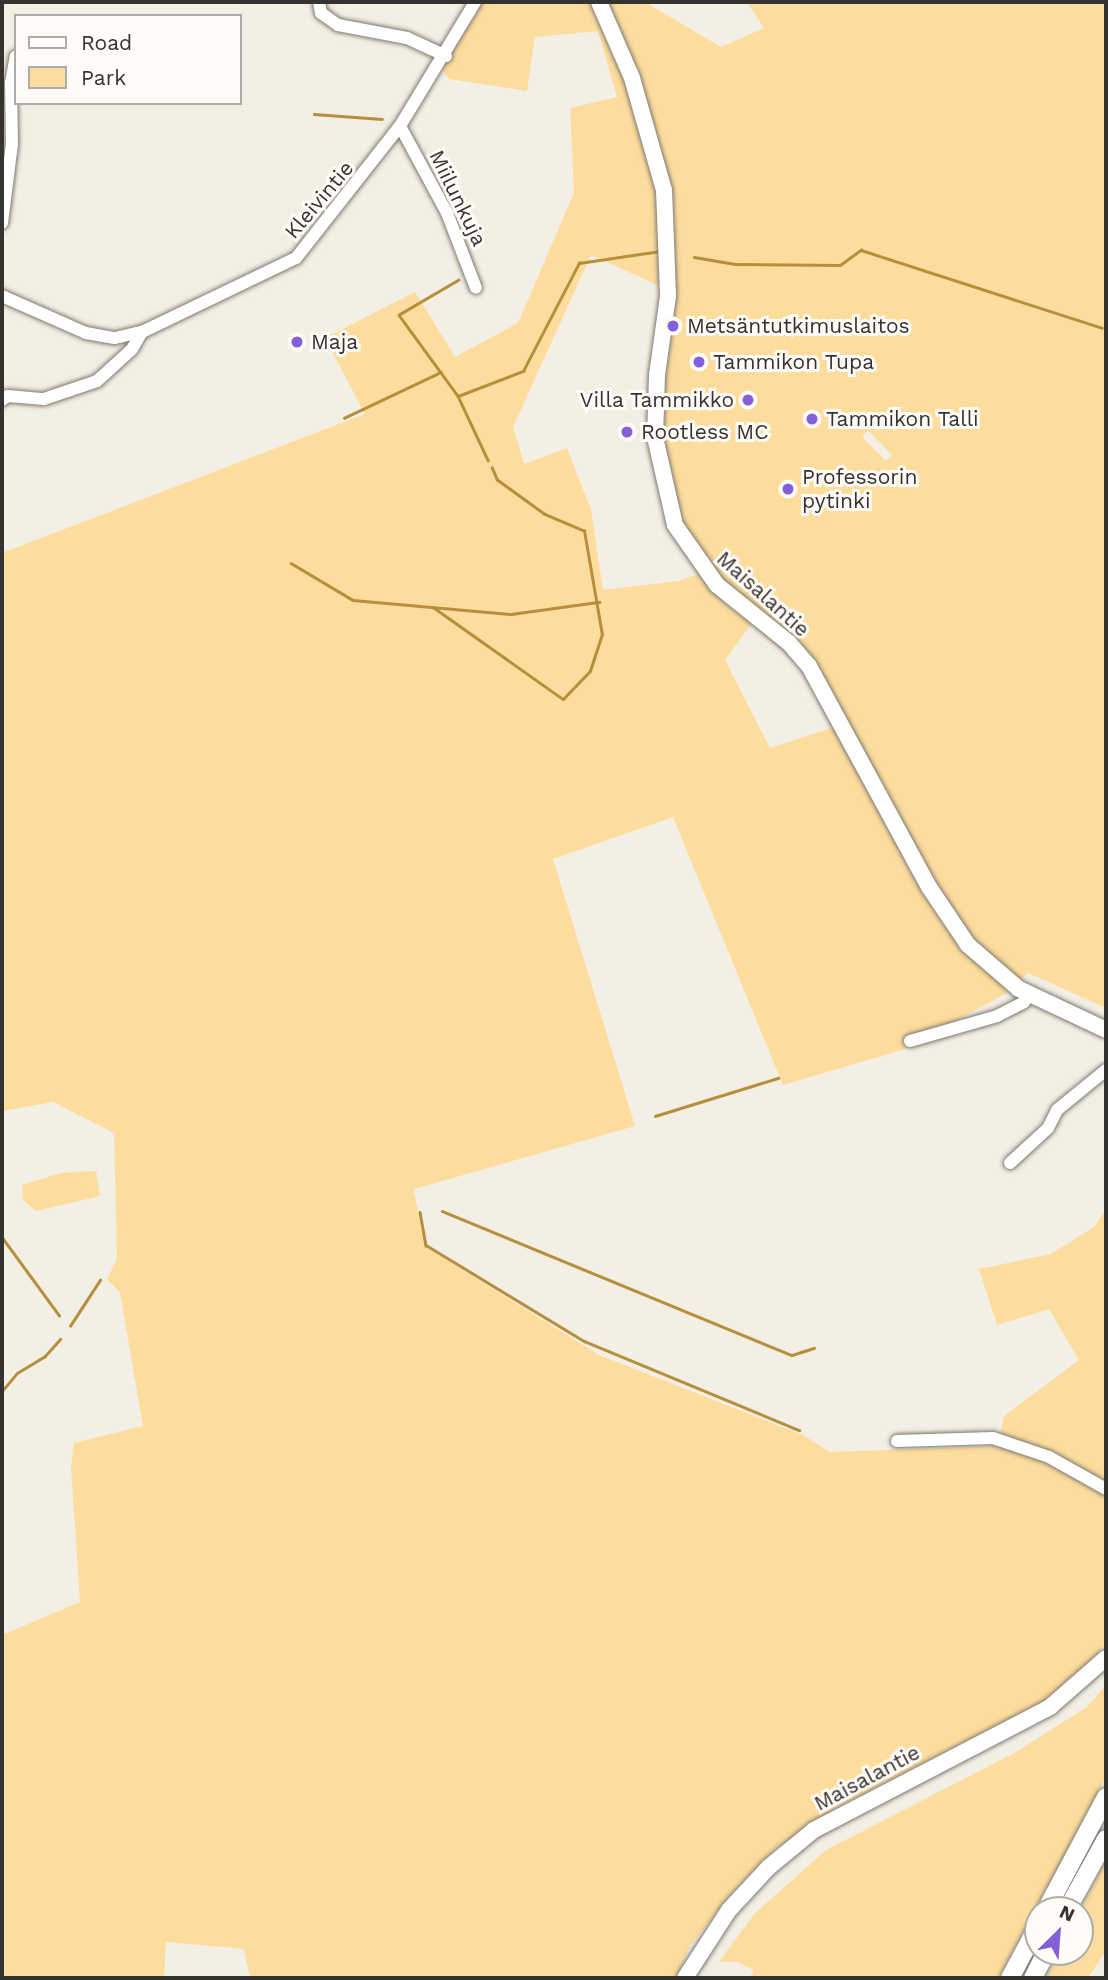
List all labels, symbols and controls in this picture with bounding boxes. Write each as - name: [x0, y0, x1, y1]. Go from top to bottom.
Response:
- legend: [14, 14, 242, 105]
- text: Road: [81, 30, 132, 55]
- text: Park: [81, 65, 126, 90]
- street label: Miilunkuja: [424, 146, 492, 250]
- street label: Kleivintie: [279, 156, 359, 244]
- place label: Metsäntutkimuslaitos: [687, 313, 910, 339]
- marker: Metsäntutkimuslaitos: [665, 318, 681, 334]
- place label: Maja: [311, 329, 358, 355]
- marker: Maja: [289, 334, 305, 350]
- place label: Tammikon Tupa: [713, 349, 875, 375]
- marker: Tammikon Tupa: [691, 354, 707, 370]
- place label: Villa Tammikko: [579, 387, 734, 413]
- marker: Villa Tammikko: [740, 392, 756, 408]
- place label: Tammikon Talli: [826, 406, 979, 432]
- marker: Tammikon Talli: [804, 411, 820, 427]
- place label: Rootless MC: [641, 419, 769, 445]
- marker: Rootless MC: [619, 424, 635, 440]
- place label: Professorin pytinki: [802, 464, 917, 514]
- marker: Professorin pytinki: [780, 481, 796, 497]
- street label: Maisalantie: [712, 546, 814, 642]
- street label: Maisalantie: [810, 1740, 924, 1816]
- north arrow: [1024, 1896, 1094, 1966]
- text: N: [1056, 1900, 1078, 1927]

